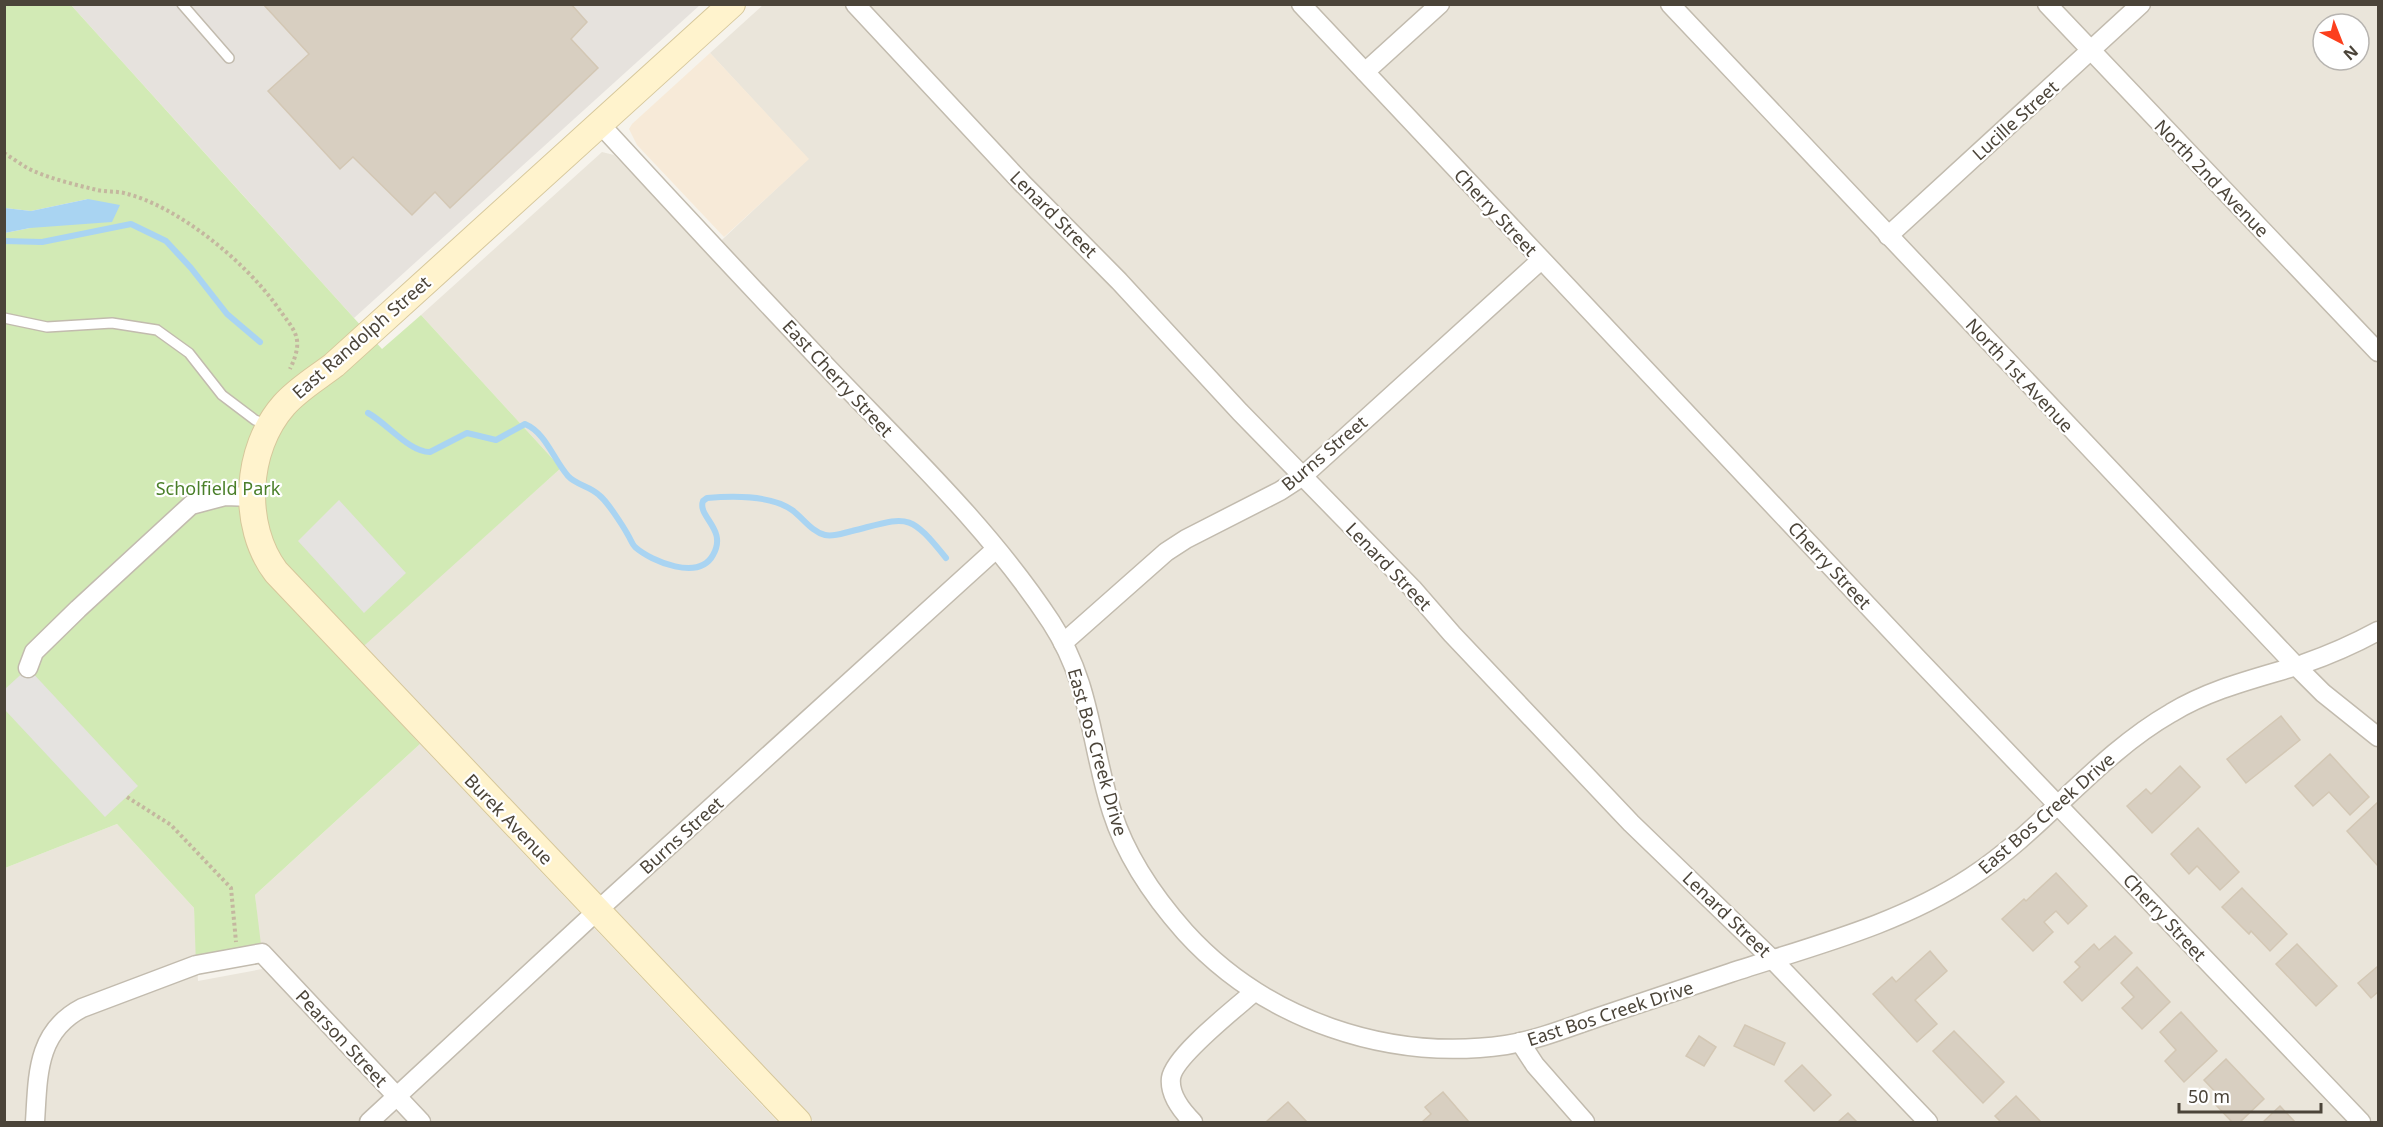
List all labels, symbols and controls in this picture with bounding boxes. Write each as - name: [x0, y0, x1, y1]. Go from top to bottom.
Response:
- north arrow: [2311, 12, 2371, 72]
- text: N: [2339, 41, 2363, 66]
- street label: Lucille Street: [1967, 75, 2064, 165]
- street label: North 2nd Avenue: [2150, 114, 2274, 242]
- street label: Cherry Street: [1449, 163, 1543, 261]
- street label: Lenard Street: [1005, 165, 1103, 263]
- street label: East Randolph Street: [287, 270, 436, 404]
- street label: North 1st Avenue: [1961, 313, 2079, 437]
- street label: East Cherry Street: [778, 314, 899, 442]
- street label: Burns Street: [1276, 410, 1372, 496]
- park label: Scholfield Park: [156, 476, 281, 500]
- street label: Cherry Street: [1783, 516, 1877, 614]
- street label: Lenard Street: [1341, 517, 1438, 616]
- street label: East Bos Creek Drive: [1063, 665, 1133, 839]
- street label: East Bos Creek Drive: [1973, 747, 2119, 879]
- street label: Burek Avenue: [460, 768, 558, 870]
- street label: Burns Street: [634, 791, 728, 879]
- street label: Lenard Street: [1678, 866, 1777, 963]
- street label: Cherry Street: [2118, 868, 2212, 966]
- street label: East Bos Creek Drive: [1524, 975, 1696, 1051]
- street label: Pearson Street: [291, 984, 393, 1092]
- scale bar: [2179, 1076, 2322, 1114]
- text: 50 m: [2188, 1084, 2230, 1108]

